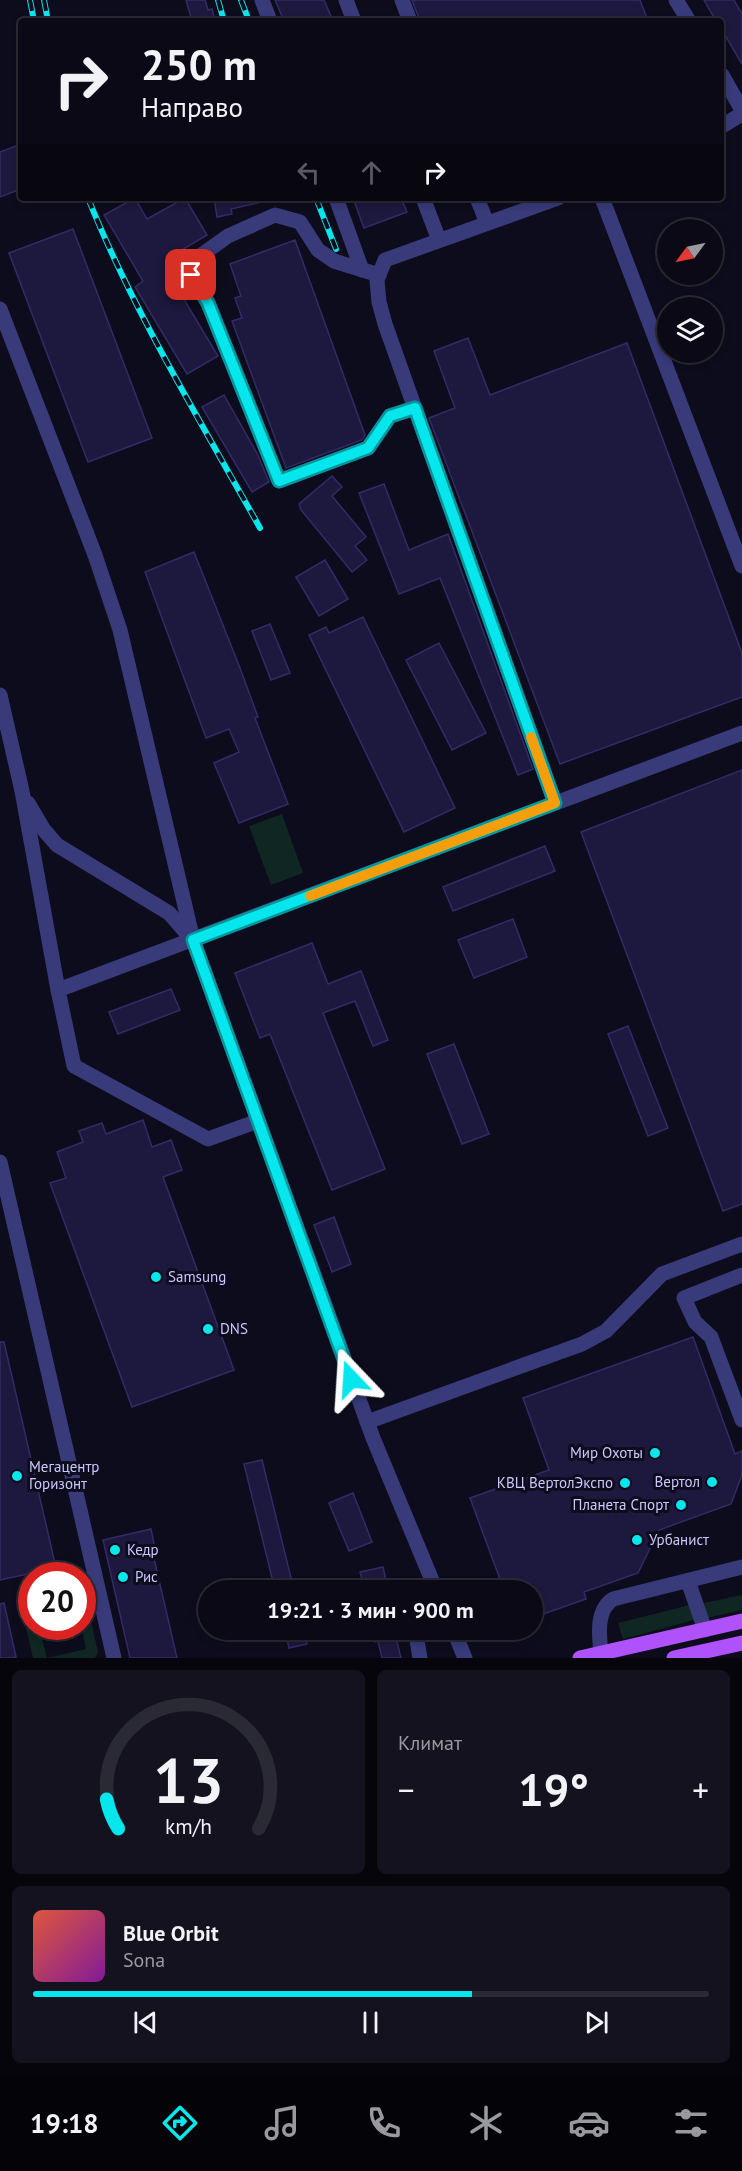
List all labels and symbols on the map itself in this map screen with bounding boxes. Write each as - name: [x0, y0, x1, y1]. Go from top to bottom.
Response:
- north arrow: [657, 219, 723, 285]
- pin: [165, 249, 216, 300]
- place label: Samsung: [168, 1267, 226, 1286]
- marker: Samsung: [149, 1270, 163, 1284]
- place label: DNS: [220, 1319, 248, 1338]
- marker: DNS: [201, 1322, 215, 1336]
- position arrow: [319, 1347, 383, 1411]
- place label: Мир Охоты: [570, 1443, 643, 1462]
- marker: Мир Охоты: [648, 1446, 662, 1460]
- place label: Мегацентр Горизонт: [29, 1457, 100, 1493]
- marker: Мегацентр Горизонт: [10, 1469, 24, 1483]
- place label: Вертол: [655, 1472, 700, 1491]
- place label: КВЦ ВертолЭкспо: [497, 1473, 613, 1492]
- marker: Вертол: [705, 1475, 719, 1489]
- marker: КВЦ ВертолЭкспо: [618, 1476, 632, 1490]
- place label: Планета Спорт: [573, 1495, 669, 1514]
- marker: Планета Спорт: [674, 1498, 688, 1512]
- place label: Урбанист: [649, 1530, 709, 1549]
- marker: Урбанист: [630, 1533, 644, 1547]
- place label: Кедр: [127, 1540, 159, 1559]
- marker: Кедр: [108, 1543, 122, 1557]
- speed limit sign: 20: [18, 1562, 96, 1640]
- place label: Рис: [135, 1567, 158, 1586]
- marker: Рис: [116, 1570, 130, 1584]

